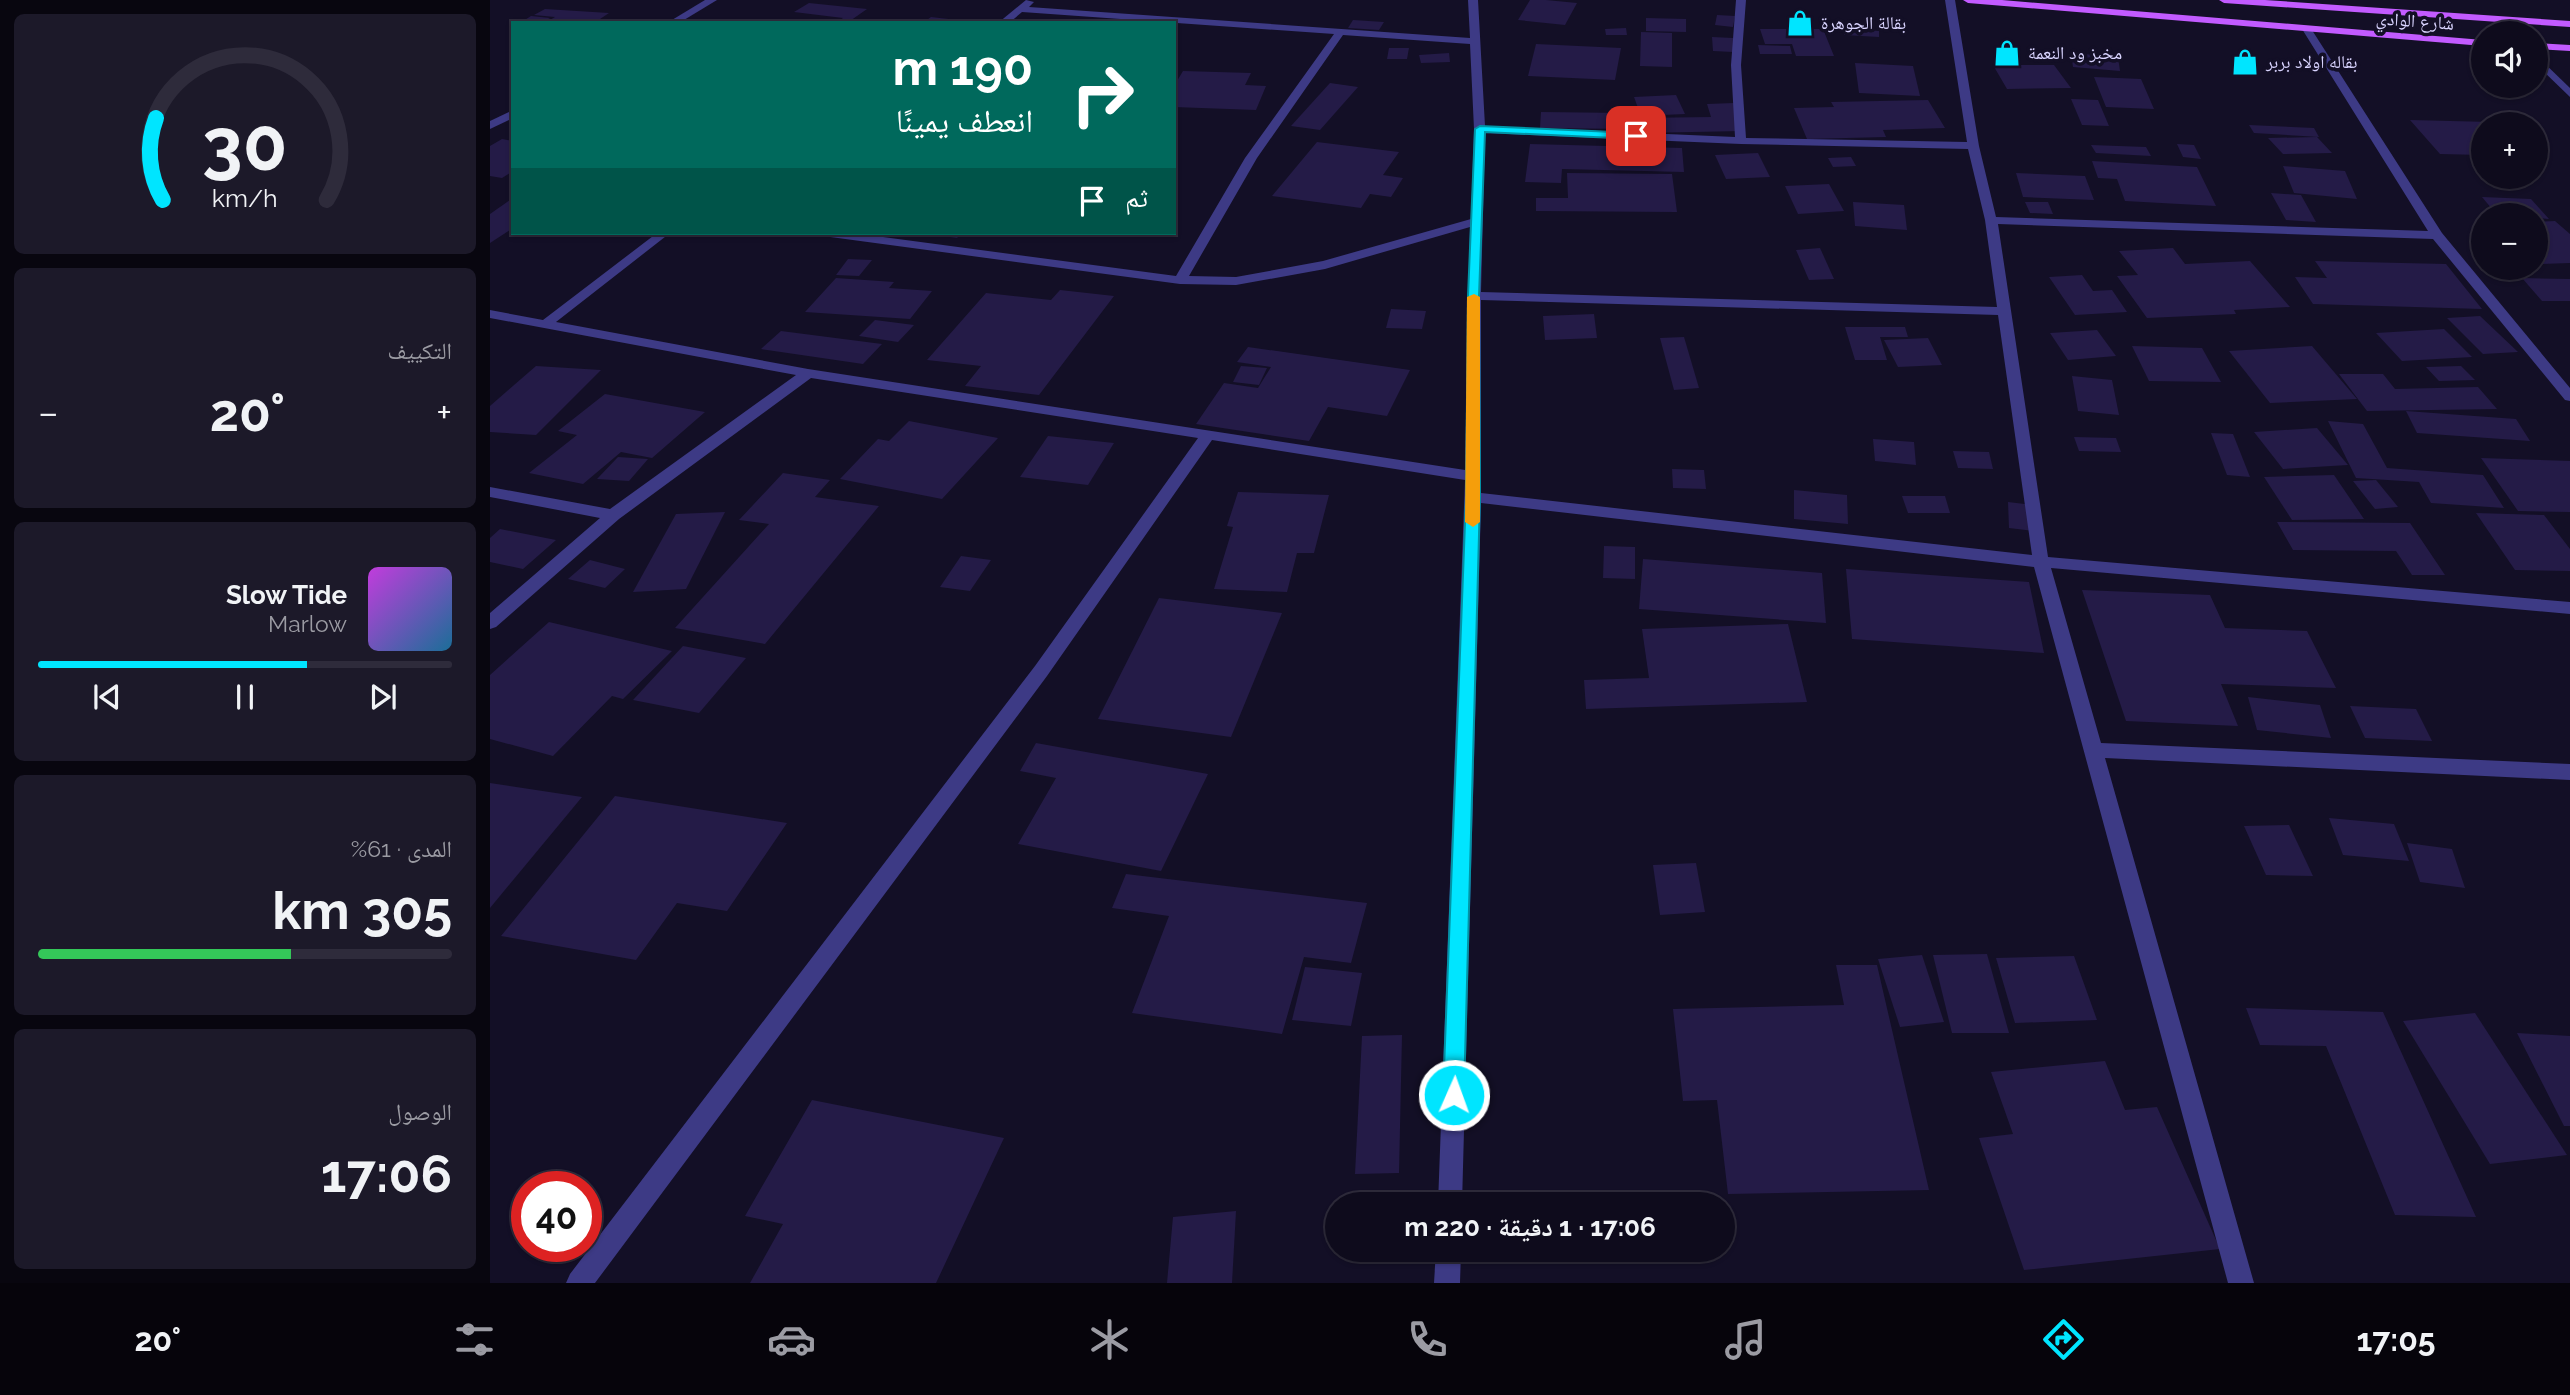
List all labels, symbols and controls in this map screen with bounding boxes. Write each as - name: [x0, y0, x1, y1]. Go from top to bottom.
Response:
- street label: شارع الوادي: [2375, 7, 2455, 38]
- shop icon: بقالة الجوهرة: [1785, 8, 1815, 38]
- place label: بقالة الجوهرة: [1821, 12, 1906, 34]
- map controls: [2471, 21, 2548, 280]
- button: sound: [2471, 21, 2548, 98]
- shop icon: مخبز ود النعمة: [1992, 38, 2022, 68]
- text: 190 m: [892, 39, 1033, 96]
- place label: مخبز ود النعمة: [2028, 42, 2122, 64]
- shop icon: بقاله اولاد بربر: [2230, 47, 2260, 77]
- icon: right: [1057, 49, 1148, 140]
- place label: بقاله اولاد بربر: [2265, 51, 2358, 73]
- text: 30: [202, 102, 288, 187]
- text: انعطف يمينًا: [896, 102, 1033, 139]
- pin: [1606, 106, 1666, 166]
- button: +: [2471, 112, 2548, 189]
- icon: arrive: [1617, 117, 1655, 155]
- icon: arrive: [1073, 182, 1111, 220]
- text: km/h: [212, 183, 278, 213]
- text: ثم: [1125, 183, 1148, 213]
- button: −: [2471, 203, 2548, 280]
- text: التكييف: [387, 337, 452, 364]
- text: 20°: [210, 382, 285, 443]
- text: −: [38, 390, 58, 435]
- text: +: [436, 390, 452, 435]
- text: Slow Tide: [226, 580, 347, 610]
- text: Marlow: [268, 610, 347, 637]
- icon: previous: [88, 678, 126, 716]
- icon: pause: [226, 678, 264, 716]
- icon: next: [364, 678, 402, 716]
- text: المدى · 61%: [351, 835, 452, 862]
- text: 305 km: [272, 880, 452, 941]
- position arrow: [1417, 1058, 1491, 1132]
- text: الوصول: [388, 1098, 452, 1125]
- text: 17:06: [321, 1143, 452, 1204]
- speed limit sign: 40: [511, 1171, 602, 1262]
- text: 17:06 · 1 دقيقة · 220 m: [1404, 1212, 1656, 1242]
- icon: filters: [450, 1315, 499, 1364]
- icon: car: [767, 1315, 816, 1364]
- icon: climate: [1085, 1315, 1134, 1364]
- icon: phone: [1403, 1315, 1452, 1364]
- icon: music: [1721, 1315, 1770, 1364]
- icon: directions: [2039, 1315, 2088, 1364]
- text: 20°: [135, 1321, 181, 1358]
- text: 17:05: [2357, 1321, 2436, 1358]

